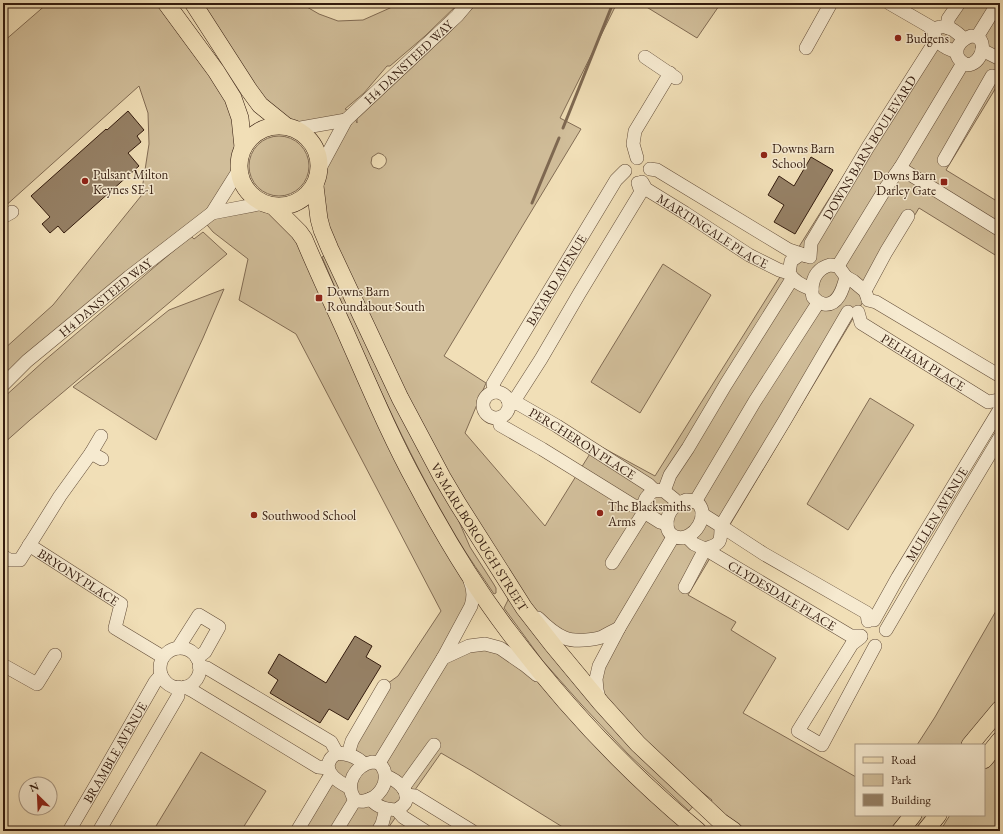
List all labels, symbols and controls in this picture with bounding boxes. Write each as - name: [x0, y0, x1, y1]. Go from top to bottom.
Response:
- street label: H4 DANSTEED WAY: [360, 15, 458, 108]
- place label: Budgens: [906, 30, 949, 47]
- marker: Budgens: [893, 33, 903, 43]
- street label: DOWNS BARN BOULEVARD: [819, 72, 920, 223]
- place label: Downs Barn School: [772, 140, 835, 172]
- marker: Downs Barn School: [759, 150, 769, 160]
- place label: Pulsant Milton Keynes SE-1: [93, 166, 169, 198]
- place label: Downs Barn Darley Gate: [873, 167, 936, 199]
- marker: Pulsant Milton Keynes SE-1: [80, 176, 90, 186]
- marker: Downs Barn Darley Gate: [939, 177, 949, 187]
- street label: MARTINGALE PLACE: [654, 190, 771, 272]
- street label: BAYARD AVENUE: [522, 231, 590, 329]
- street label: H4 DANSTEED WAY: [55, 253, 157, 340]
- place label: Downs Barn Roundabout South: [327, 283, 425, 315]
- marker: Downs Barn Roundabout South: [314, 293, 324, 303]
- street label: PELHAM PLACE: [878, 330, 968, 395]
- street label: PERCHERON PLACE: [526, 404, 639, 483]
- street label: V8 MARLBOROUGH STREET: [427, 460, 532, 615]
- street label: MULLEN AVENUE: [902, 464, 972, 564]
- place label: The Blacksmiths Arms: [607, 498, 691, 530]
- place label: Southwood School: [262, 507, 356, 524]
- marker: The Blacksmiths Arms: [595, 508, 605, 518]
- marker: Southwood School: [249, 510, 259, 520]
- street label: BRYONY PLACE: [34, 545, 122, 610]
- street label: CLYDESDALE PLACE: [725, 557, 839, 634]
- street label: BRAMBLE AVENUE: [79, 699, 151, 806]
- legend: [855, 744, 985, 816]
- text: Road: [891, 752, 917, 768]
- text: Park: [891, 772, 912, 788]
- north arrow: [18, 776, 58, 816]
- text: N: [27, 779, 41, 795]
- text: Building: [891, 792, 932, 808]

